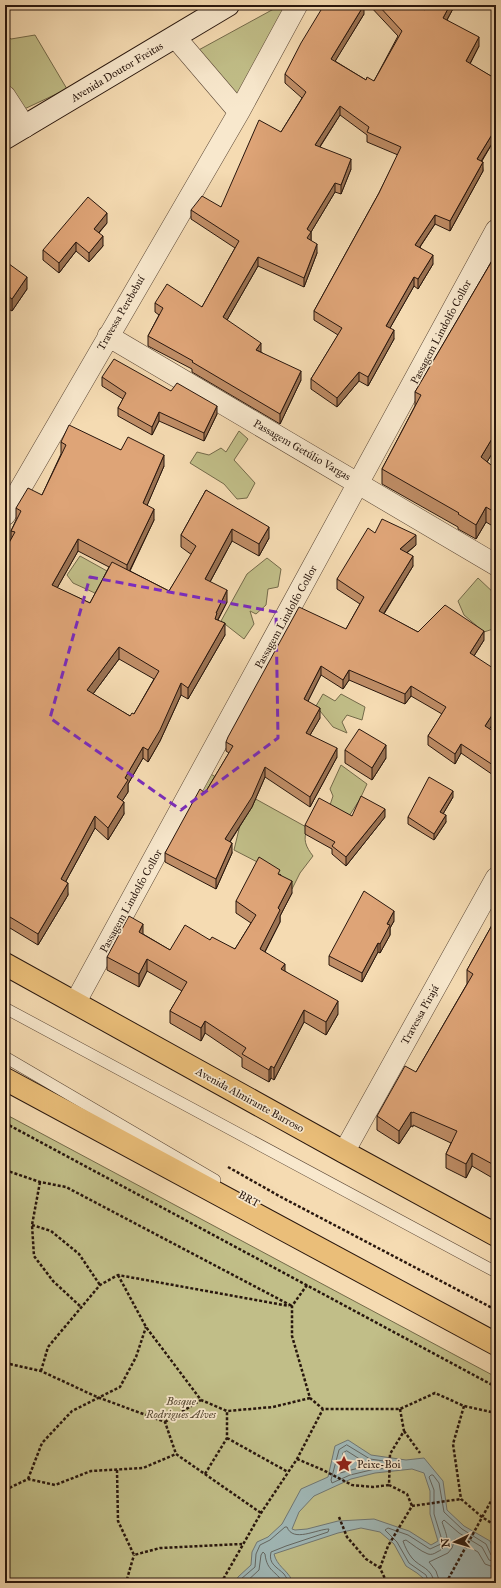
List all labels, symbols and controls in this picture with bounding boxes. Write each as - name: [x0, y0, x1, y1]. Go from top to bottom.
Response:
- street label: Avenida Doutor Freitas: [68, 39, 166, 105]
- street label: Travessa Perebebuí: [94, 273, 148, 353]
- street label: Passagem Lindolfo Collor: [408, 277, 474, 386]
- street label: Passagem Getúlio Vargas: [251, 417, 353, 483]
- street label: Passagem Lindolfo Collor: [252, 562, 320, 671]
- street label: Passagem Lindolfo Collor: [97, 846, 165, 955]
- street label: Travessa Pirajá: [398, 983, 442, 1047]
- street label: Avenida Almirante Barroso: [193, 1064, 307, 1135]
- street label: BRT: [236, 1188, 262, 1210]
- park label: Bosque Rodrigues Alves: [145, 1395, 217, 1421]
- place icon: Peixe-Boi: [334, 1454, 354, 1474]
- place label: Peixe-Boi: [357, 1458, 400, 1471]
- north arrow: [435, 1522, 475, 1562]
- text: N: [439, 1537, 452, 1548]

